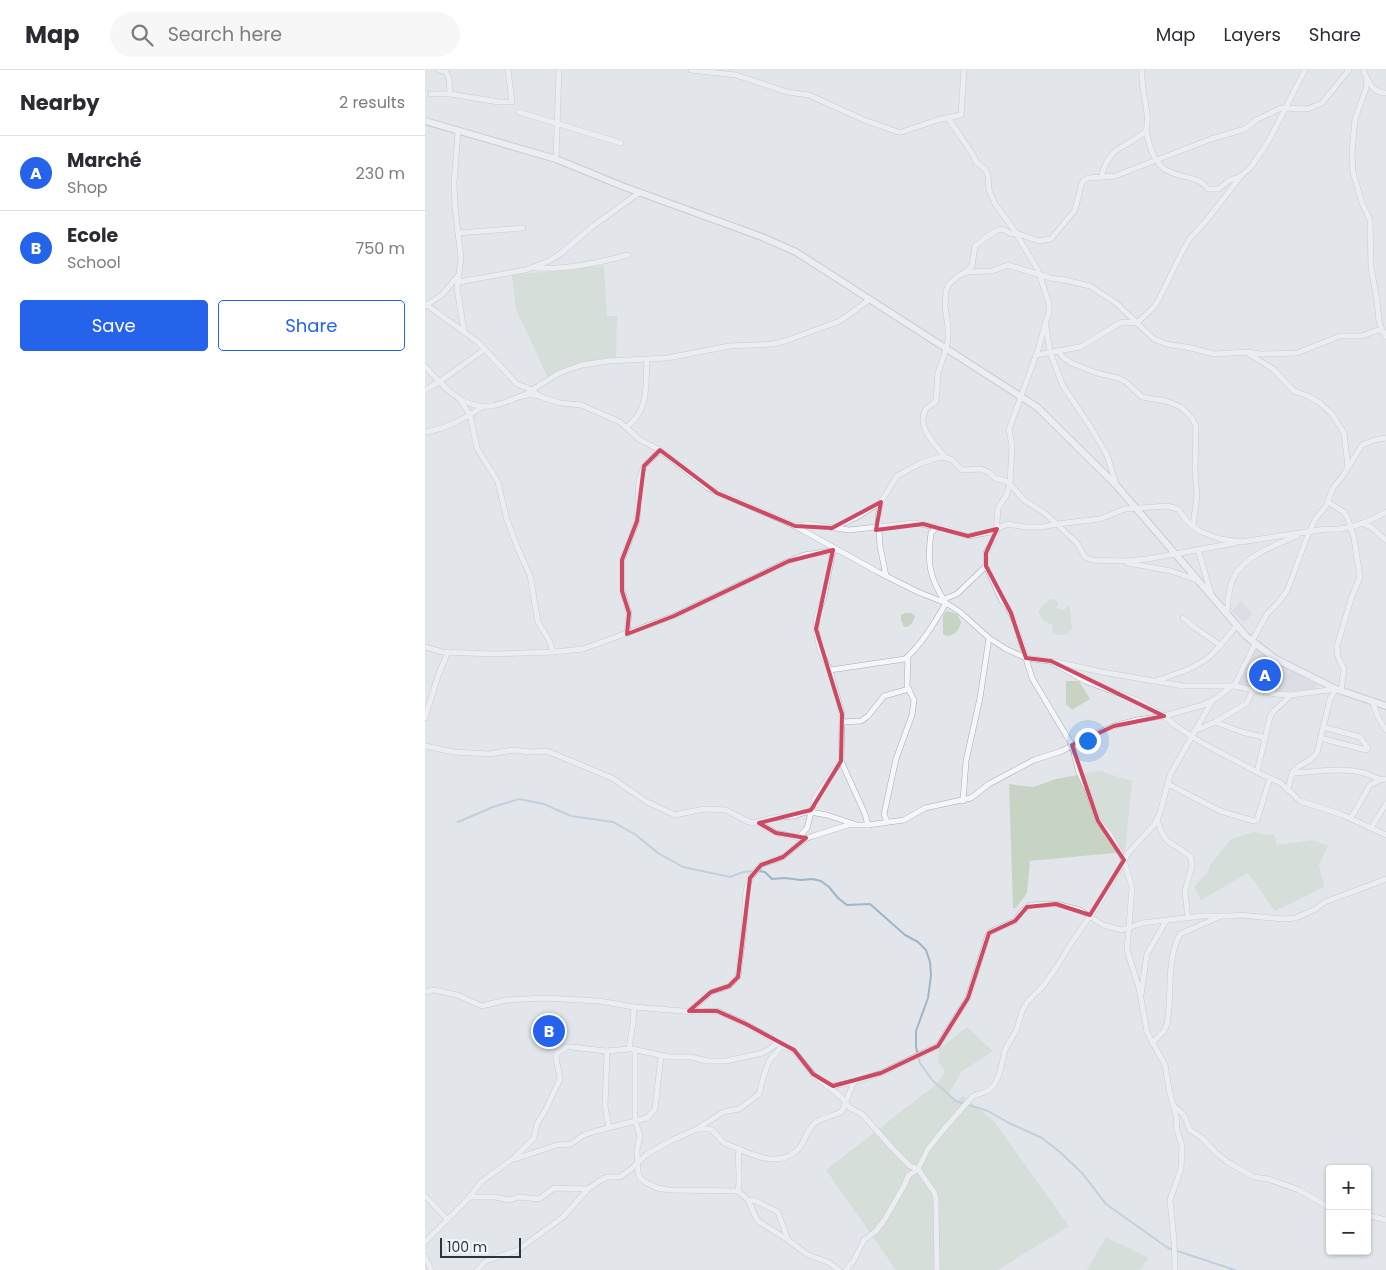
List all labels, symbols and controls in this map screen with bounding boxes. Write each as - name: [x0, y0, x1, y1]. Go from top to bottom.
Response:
- search box: [110, 12, 460, 57]
- text: Map: [25, 18, 80, 51]
- icon: search: [128, 21, 156, 49]
- text: Search here: [168, 21, 282, 48]
- text: Map: [1156, 22, 1196, 47]
- text: Layers: [1224, 22, 1281, 47]
- text: Share: [1309, 22, 1361, 47]
- text: Nearby: [20, 88, 100, 117]
- text: 2 results: [339, 91, 405, 114]
- text: Marché: [67, 147, 141, 174]
- text: A: [30, 162, 42, 185]
- text: 230 m: [356, 162, 405, 185]
- text: Shop: [67, 176, 108, 199]
- text: Ecole: [67, 222, 118, 249]
- text: B: [31, 237, 41, 260]
- text: 750 m: [355, 237, 405, 260]
- text: School: [67, 251, 121, 274]
- button: Save: [20, 300, 208, 351]
- button: Share: [218, 300, 405, 351]
- pin: A: [1249, 656, 1281, 694]
- your location: [1075, 728, 1101, 754]
- pin: B: [533, 1012, 565, 1050]
- map controls: [1326, 1165, 1371, 1255]
- button: +: [1326, 1165, 1371, 1210]
- button: −: [1326, 1210, 1371, 1255]
- scale bar: [440, 1235, 521, 1258]
- text: 100 m: [447, 1237, 487, 1257]

